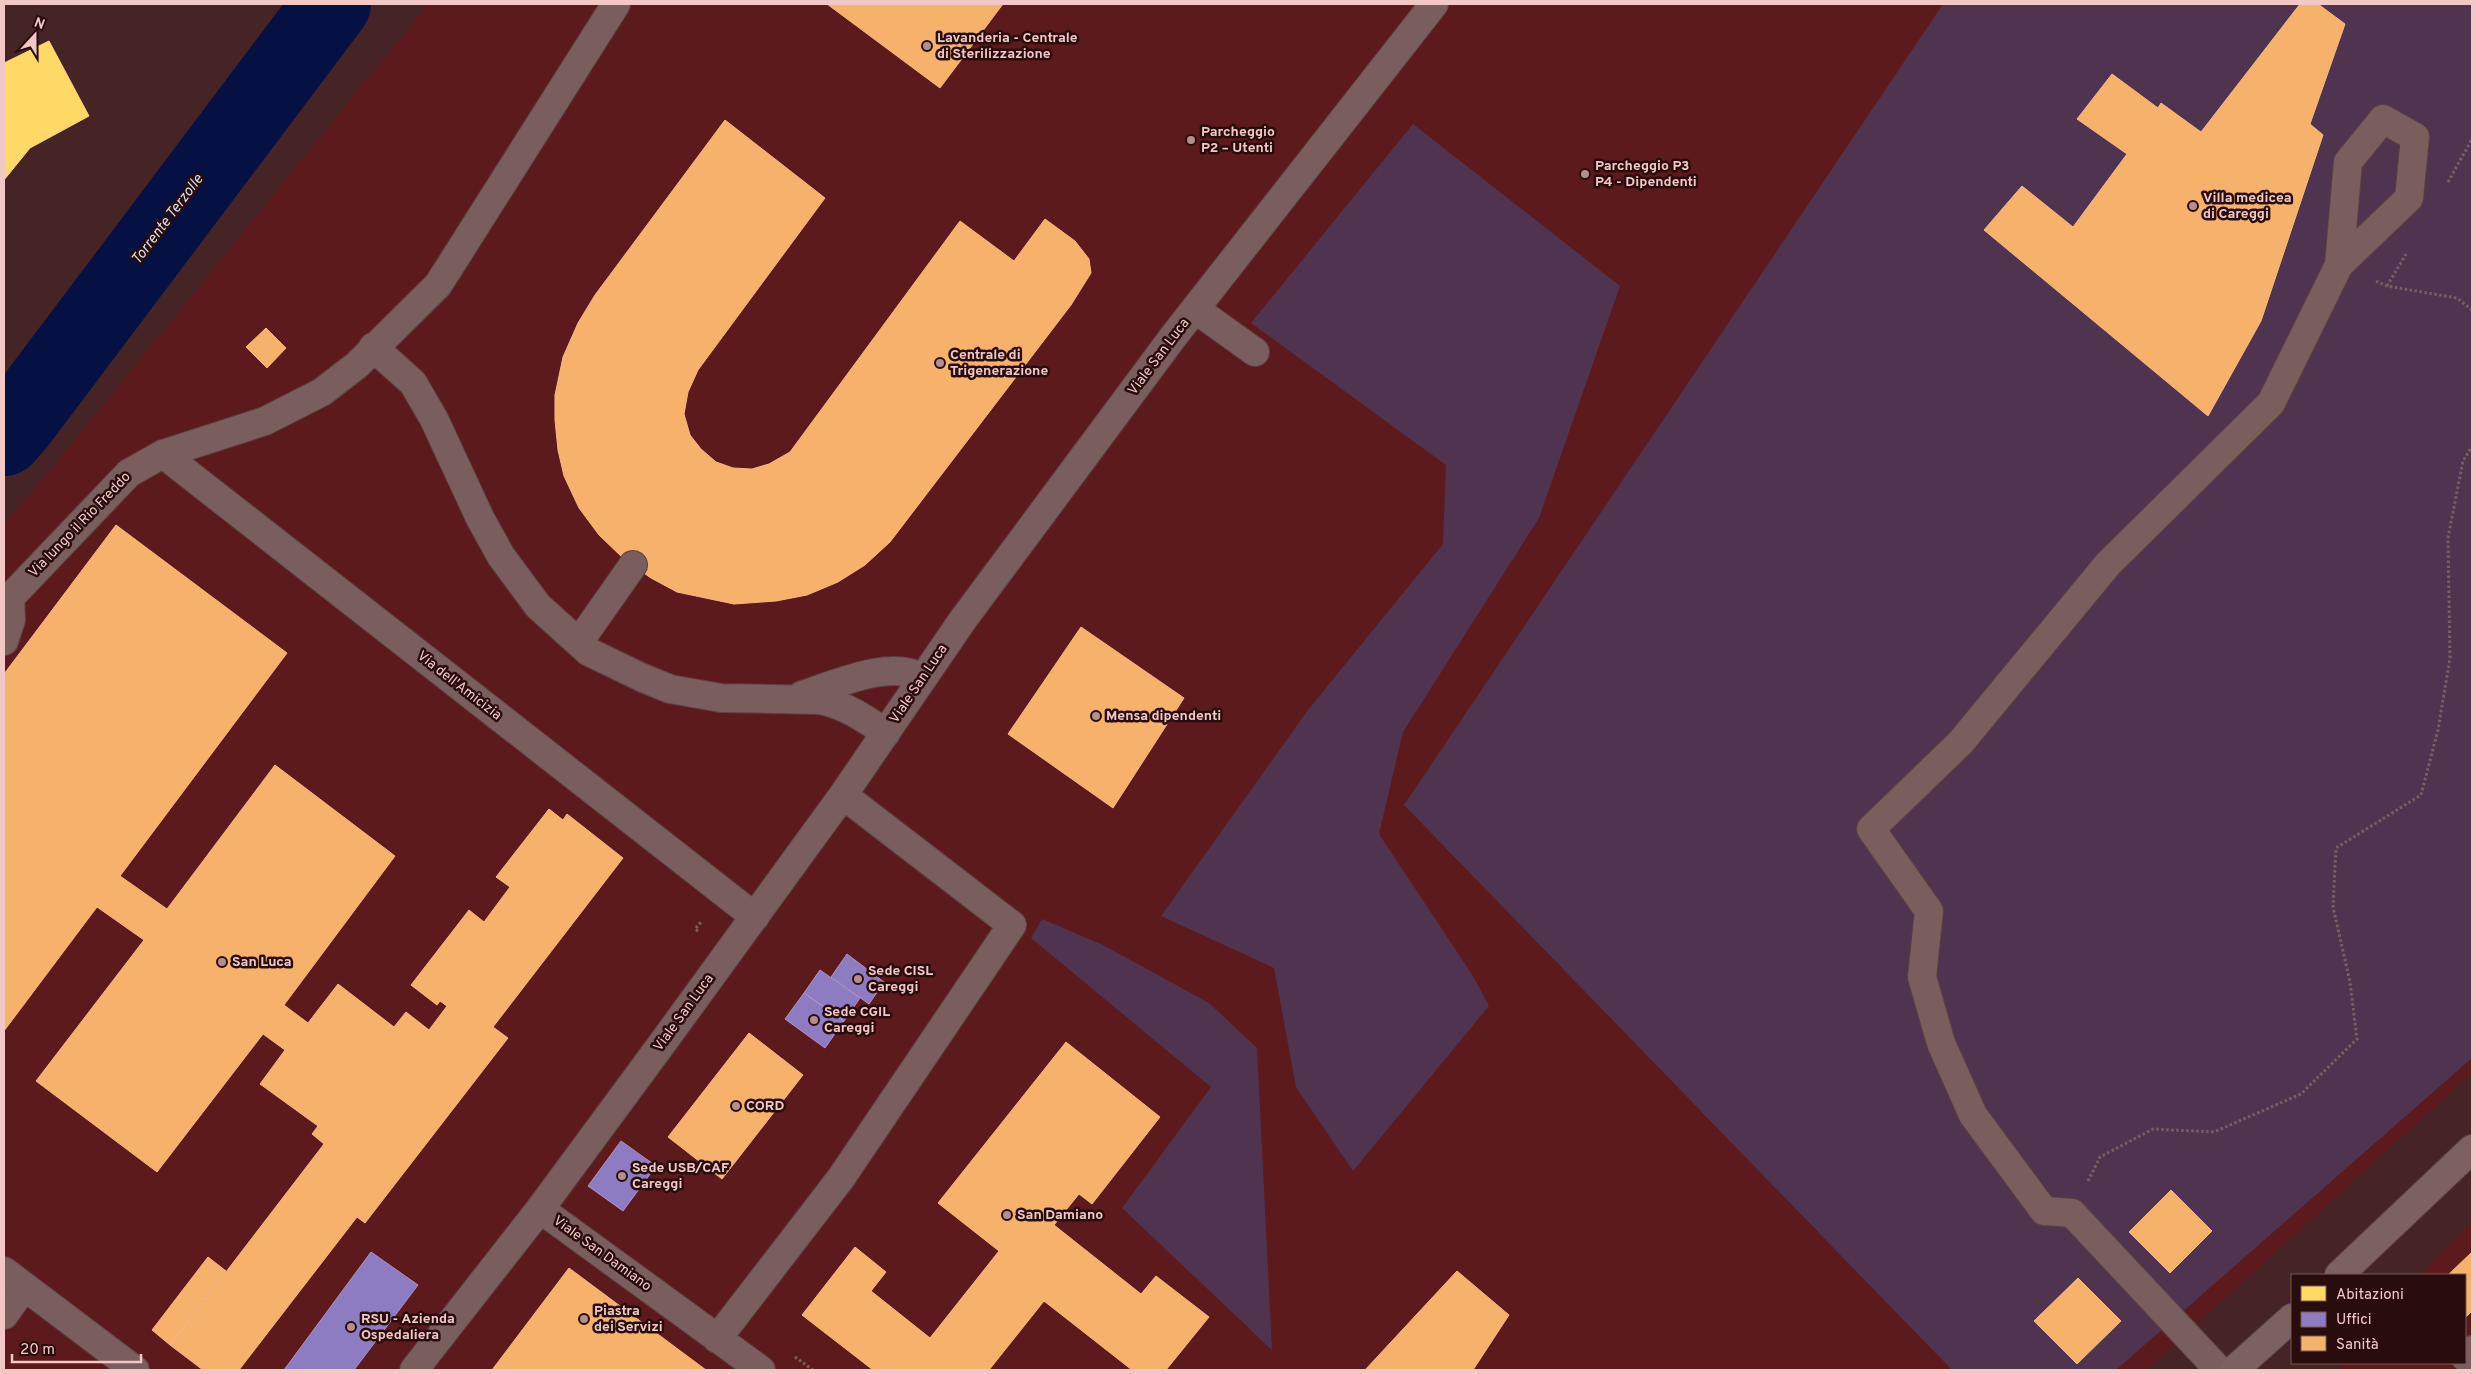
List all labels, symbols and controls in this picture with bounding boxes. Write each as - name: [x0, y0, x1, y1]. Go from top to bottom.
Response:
- north arrow: [10, 10, 60, 60]
- text: N: [31, 15, 47, 34]
- place label: Lavanderia - Centrale di Sterilizzazione: [937, 30, 1078, 63]
- marker: Lavanderia - Centrale di Sterilizzazione: [921, 40, 933, 52]
- place label: Parcheggio P2 – Utenti: [1201, 124, 1275, 157]
- marker: Parcheggio P2 – Utenti: [1185, 134, 1197, 146]
- place label: Parcheggio P3 P4 - Dipendenti: [1595, 158, 1697, 191]
- marker: Parcheggio P3 P4 - Dipendenti: [1579, 168, 1591, 180]
- water label: Torrente Terzolle: [128, 171, 208, 269]
- place label: Villa medicea di Careggi: [2203, 190, 2291, 223]
- marker: Villa medicea di Careggi: [2187, 200, 2199, 212]
- street label: Viale San Luca: [1125, 315, 1193, 399]
- place label: Centrale di Trigenerazione: [950, 347, 1048, 380]
- marker: Centrale di Trigenerazione: [934, 357, 946, 369]
- street label: Via lungo il Rio Freddo: [25, 469, 135, 581]
- street label: Viale San Luca: [886, 641, 952, 727]
- street label: Via dell'Amicizia: [413, 648, 505, 724]
- place label: Mensa dipendenti: [1106, 708, 1221, 725]
- marker: Mensa dipendenti: [1090, 710, 1102, 722]
- place label: San Luca: [232, 954, 292, 971]
- marker: San Luca: [216, 956, 228, 968]
- place label: Sede CISL Careggi: [868, 963, 933, 996]
- street label: Viale San Luca: [650, 971, 718, 1055]
- marker: Sede CISL Careggi: [852, 973, 864, 985]
- place label: Sede CGIL Careggi: [824, 1004, 890, 1037]
- marker: Sede CGIL Careggi: [808, 1014, 820, 1026]
- place label: CORD: [746, 1098, 784, 1115]
- marker: CORD: [730, 1100, 742, 1112]
- place label: Sede USB/CAF Careggi: [632, 1160, 729, 1193]
- marker: Sede USB/CAF Careggi: [616, 1170, 628, 1182]
- place label: San Damiano: [1017, 1207, 1103, 1224]
- marker: San Damiano: [1001, 1209, 1013, 1221]
- street label: Viale San Damiano: [550, 1213, 655, 1295]
- legend: [2291, 1274, 2466, 1364]
- text: Abitazioni: [2336, 1286, 2404, 1305]
- place label: Piastra dei Servizi: [594, 1303, 663, 1336]
- place label: RSU - Azienda Ospedaliera: [361, 1311, 455, 1344]
- text: Uffici: [2336, 1311, 2372, 1330]
- marker: Piastra dei Servizi: [578, 1313, 590, 1325]
- marker: RSU - Azienda Ospedaliera: [345, 1321, 357, 1333]
- scale bar: [12, 1332, 141, 1364]
- text: Sanità: [2336, 1336, 2379, 1355]
- text: 20 m: [20, 1341, 55, 1360]

